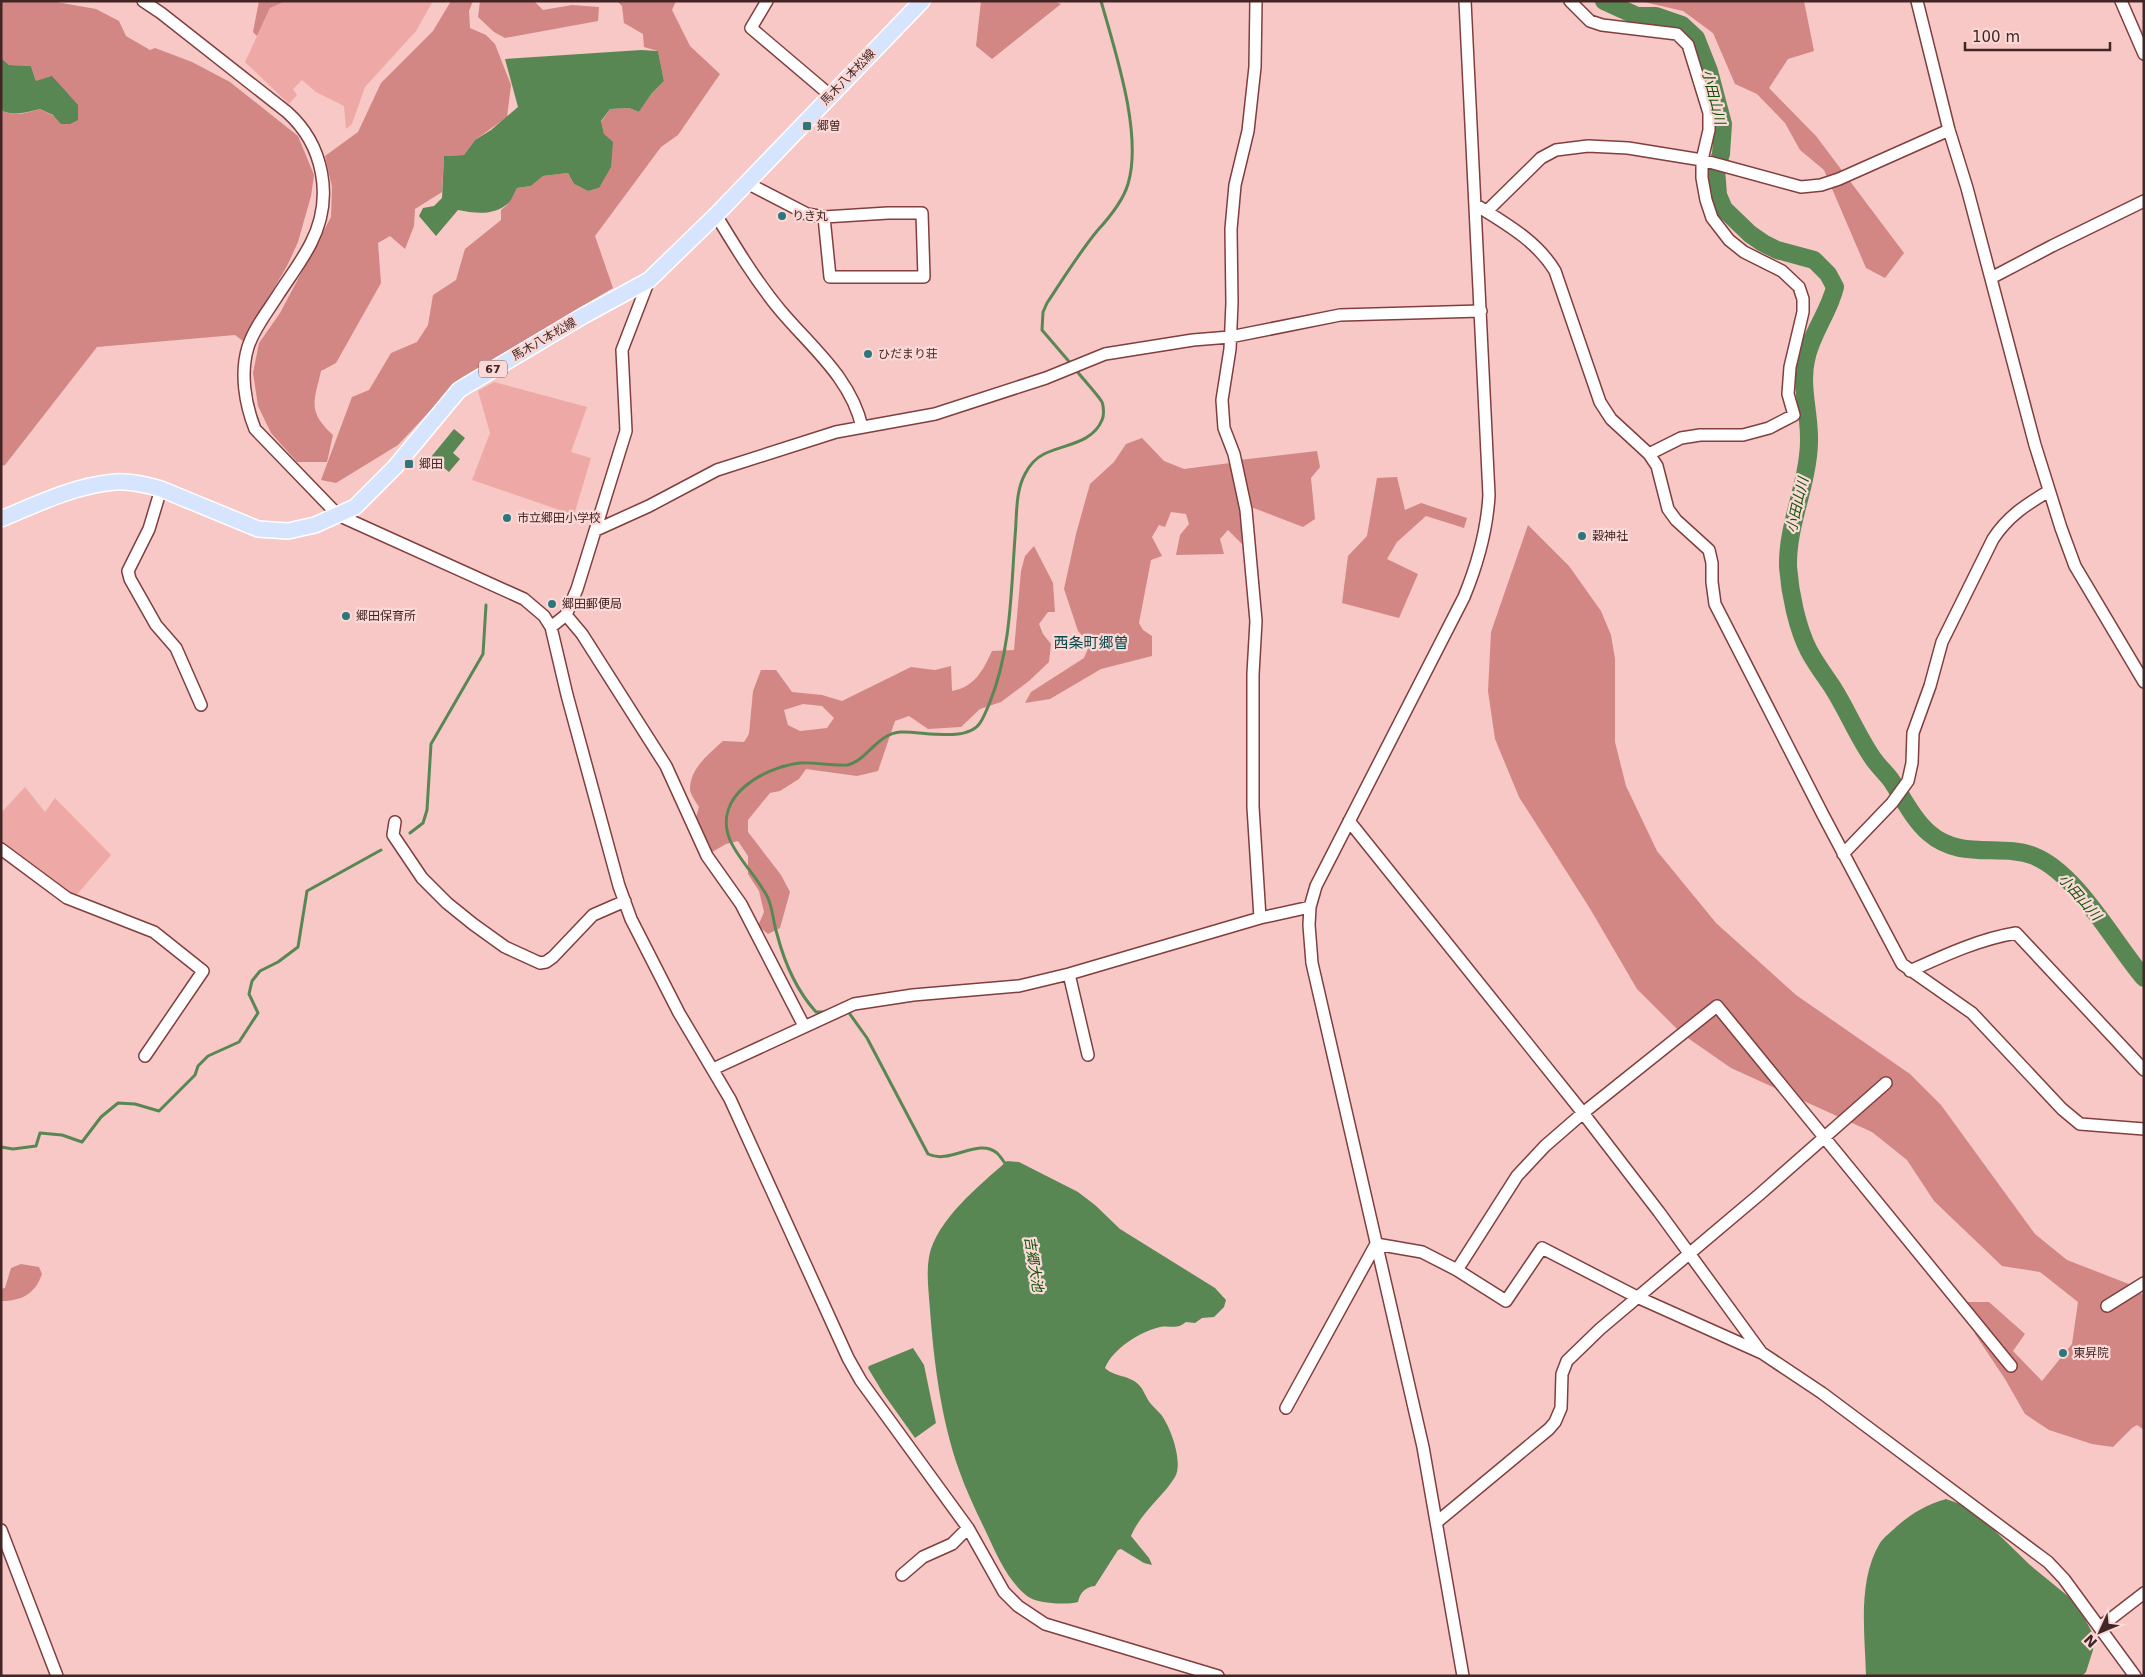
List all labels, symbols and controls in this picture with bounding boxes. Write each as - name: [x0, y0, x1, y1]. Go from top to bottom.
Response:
- scale bar: [1965, 20, 2110, 52]
- text: 100 m: [1972, 28, 2020, 46]
- street label: 馬木八本松線: [818, 46, 878, 108]
- water label: 小田山川: [1699, 68, 1729, 128]
- place label: 郷曽: [817, 119, 841, 133]
- marker: 郷曽: [801, 120, 813, 132]
- place label: りき丸: [792, 209, 828, 223]
- marker: りき丸: [776, 210, 788, 222]
- street label: 馬木八本松線: [509, 315, 579, 363]
- place label: ひだまり荘: [878, 347, 938, 361]
- marker: ひだまり荘: [862, 348, 874, 360]
- road number: 67: [479, 360, 507, 378]
- place label: 郷田: [419, 457, 443, 471]
- marker: 郷田: [403, 458, 415, 470]
- water label: 小田山川: [1783, 474, 1812, 534]
- place label: 市立郷田小学校: [517, 511, 601, 525]
- marker: 市立郷田小学校: [501, 512, 513, 524]
- place label: 穀神社: [1592, 529, 1628, 543]
- marker: 穀神社: [1576, 530, 1588, 542]
- place label: 郷田郵便局: [562, 597, 622, 611]
- marker: 郷田郵便局: [546, 598, 558, 610]
- place label: 郷田保育所: [356, 609, 416, 623]
- marker: 郷田保育所: [340, 610, 352, 622]
- district label: 西条町郷曽: [1053, 634, 1129, 652]
- water label: 小田山川: [2056, 871, 2106, 925]
- water label: 吉郷大池: [1022, 1235, 1047, 1295]
- place label: 東昇院: [2073, 1346, 2109, 1360]
- marker: 東昇院: [2057, 1347, 2069, 1359]
- north arrow: [2075, 1607, 2125, 1657]
- text: N: [2081, 1631, 2100, 1651]

